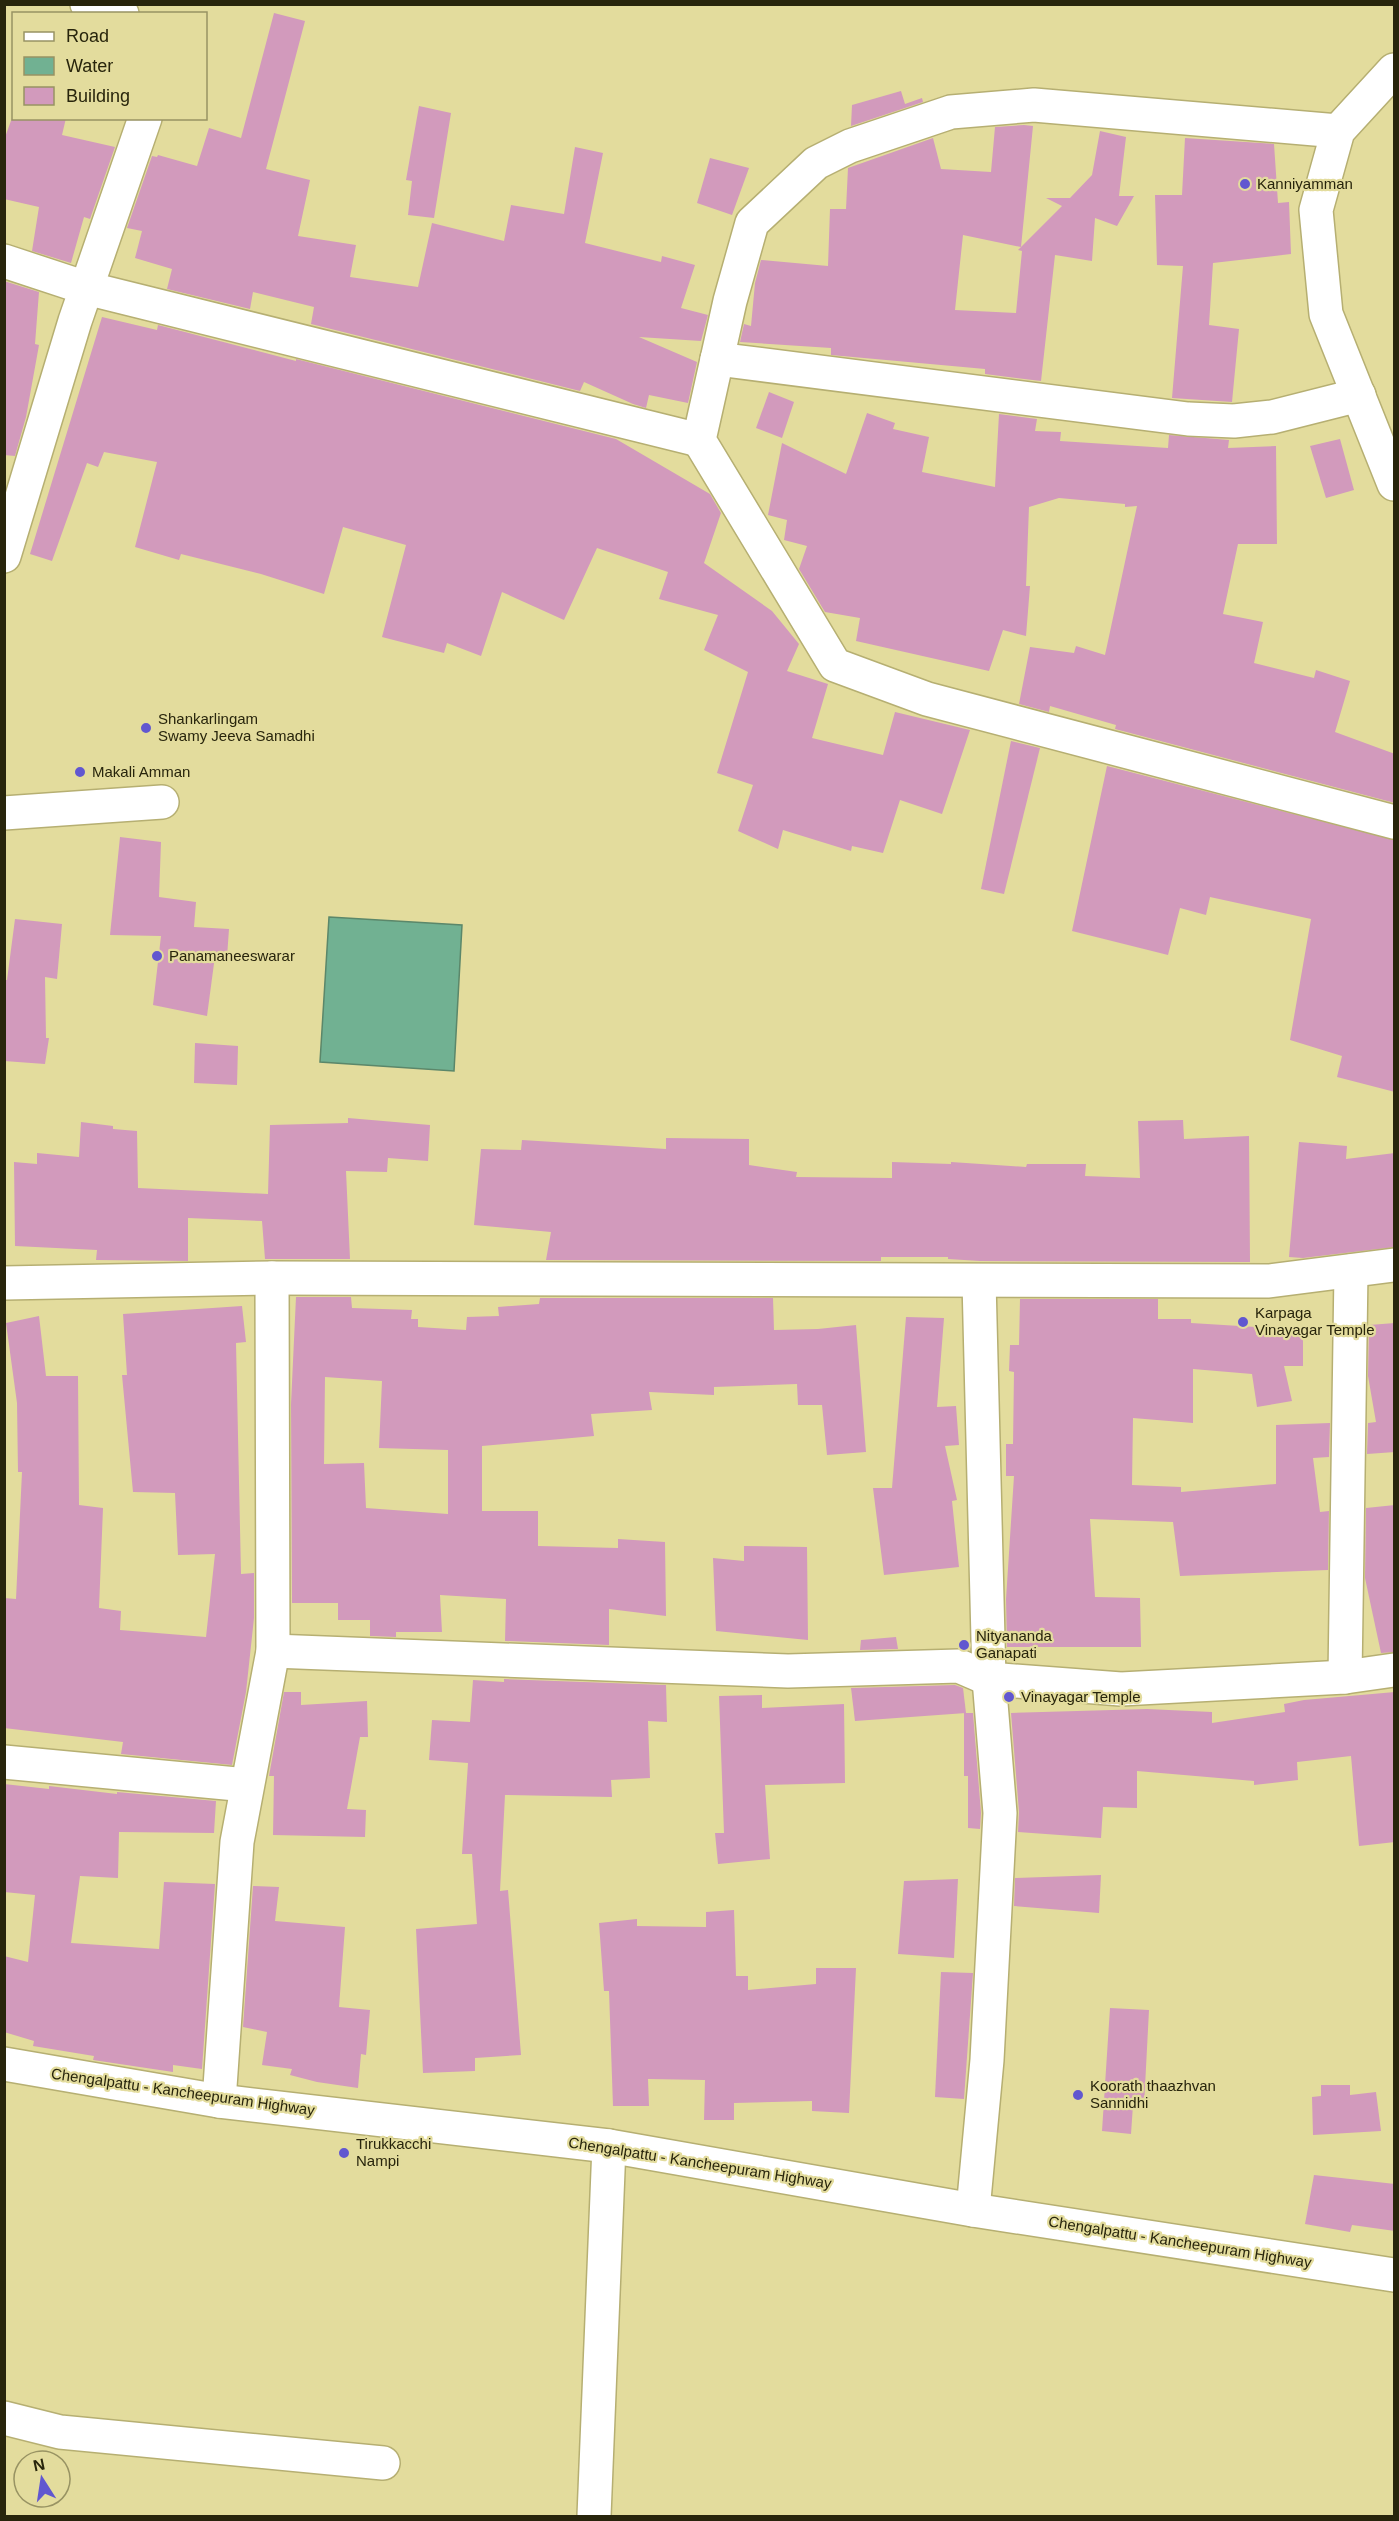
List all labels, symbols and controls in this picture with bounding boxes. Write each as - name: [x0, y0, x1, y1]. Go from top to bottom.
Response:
- legend: [12, 12, 207, 120]
- text: Road: [66, 26, 109, 46]
- text: Water: [66, 56, 113, 76]
- text: Building: [66, 86, 130, 106]
- place label: Kanniyamman: [1257, 175, 1353, 192]
- marker: Kanniyamman: [1238, 177, 1252, 191]
- place label: Shankarlingam Swamy Jeeva Samadhi: [158, 710, 315, 744]
- marker: Shankarlingam Swamy Jeeva Samadhi: [139, 721, 153, 735]
- place label: Makali Amman: [92, 763, 190, 780]
- marker: Makali Amman: [73, 765, 87, 779]
- place label: Panamaneeswarar: [169, 947, 295, 964]
- marker: Panamaneeswarar: [150, 949, 164, 963]
- place label: Karpaga Vinayagar Temple: [1255, 1304, 1375, 1338]
- marker: Karpaga Vinayagar Temple: [1236, 1315, 1250, 1329]
- place label: Nityananda Ganapati: [976, 1627, 1053, 1661]
- marker: Nityananda Ganapati: [957, 1638, 971, 1652]
- place label: Vinayagar Temple: [1021, 1688, 1141, 1705]
- marker: Vinayagar Temple: [1002, 1690, 1016, 1704]
- street label: Chengalpattu - Kancheepuram Highway: [50, 2065, 316, 2119]
- place label: Koorath thaazhvan Sannidhi: [1090, 2077, 1216, 2111]
- marker: Koorath thaazhvan Sannidhi: [1071, 2088, 1085, 2102]
- street label: Chengalpattu - Kancheepuram Highway: [567, 2133, 833, 2192]
- place label: Tirukkacchi Nampi: [356, 2135, 431, 2169]
- marker: Tirukkacchi Nampi: [337, 2146, 351, 2160]
- street label: Chengalpattu - Kancheepuram Highway: [1047, 2212, 1313, 2271]
- north arrow: [12, 2449, 72, 2509]
- text: N: [32, 2455, 46, 2474]

